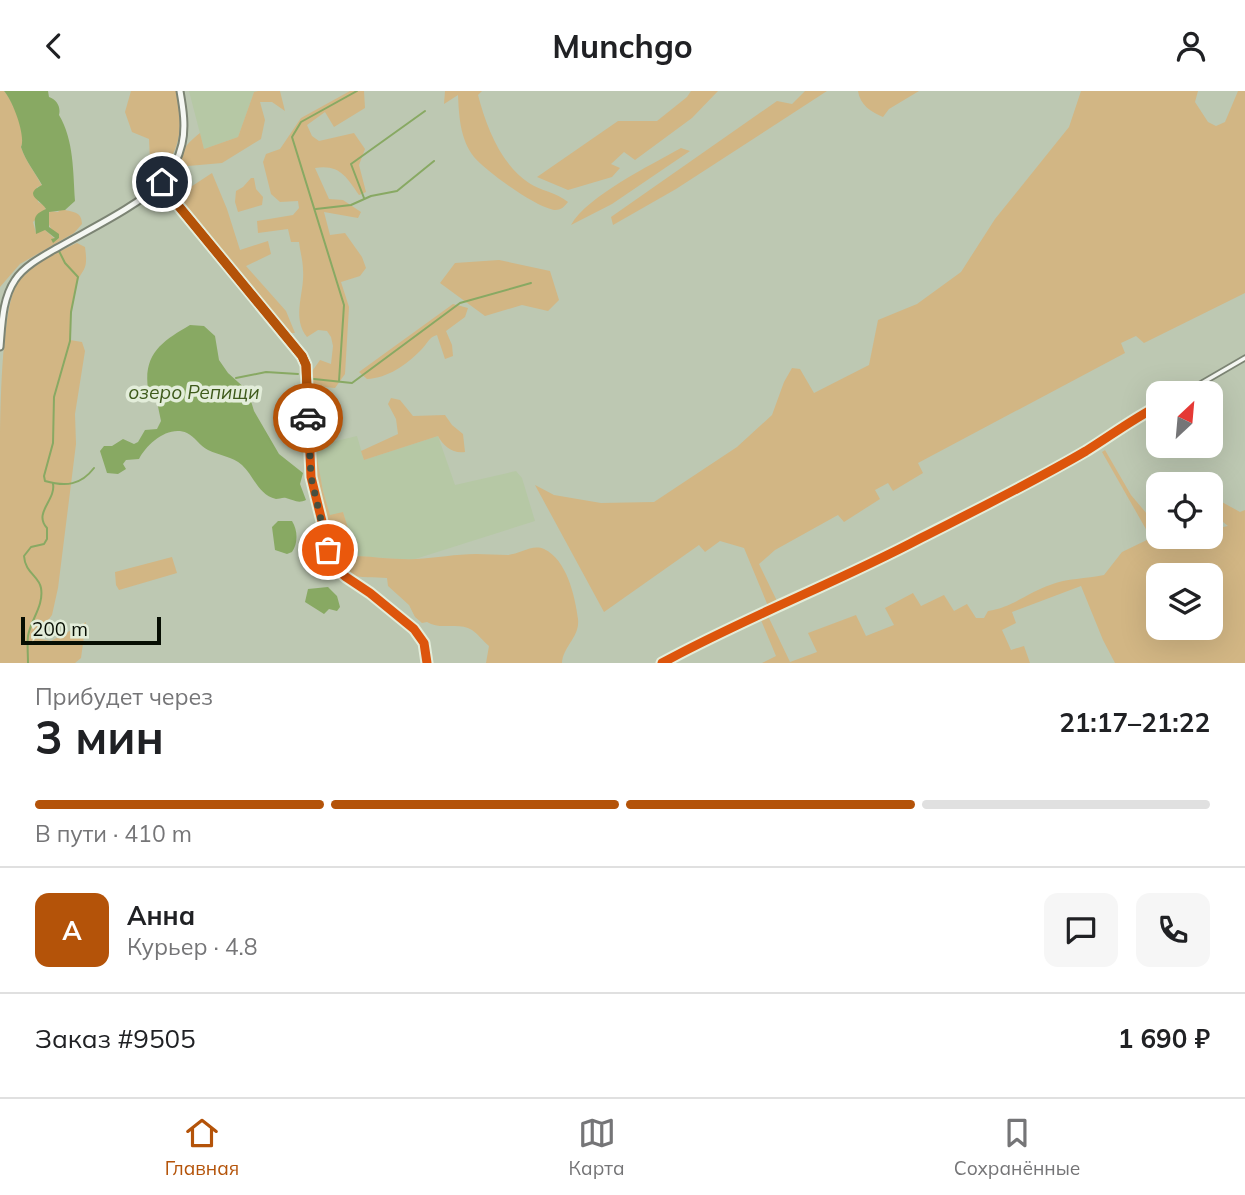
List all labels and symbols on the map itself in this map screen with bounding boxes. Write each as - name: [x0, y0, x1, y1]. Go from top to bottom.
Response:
- pin: [132, 152, 192, 212]
- water label: озеро Репищи: [128, 380, 260, 404]
- north arrow: [1146, 381, 1223, 459]
- courier: [273, 383, 343, 453]
- pin: [298, 520, 358, 580]
- scale bar: [21, 614, 161, 646]

